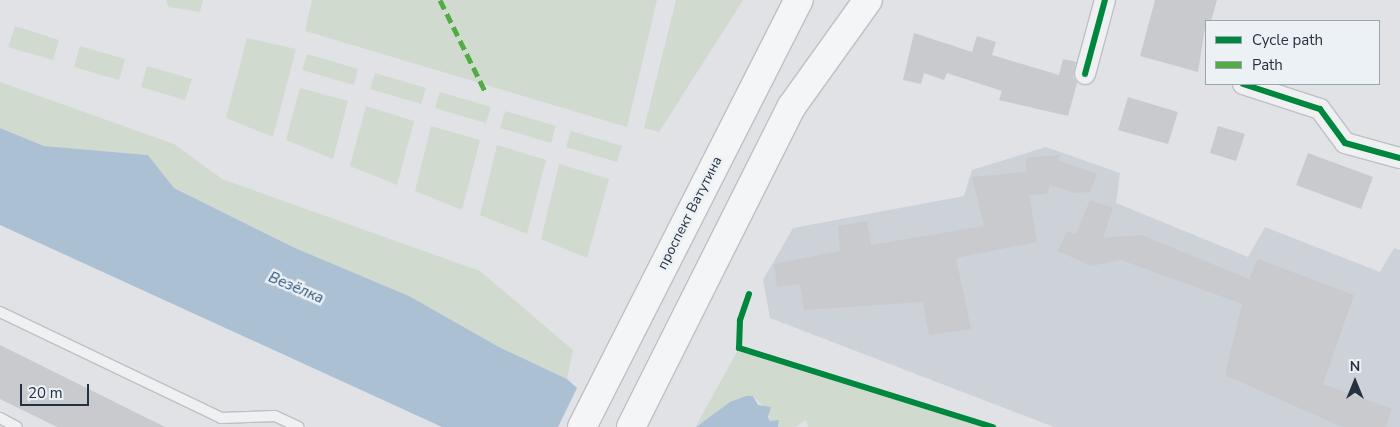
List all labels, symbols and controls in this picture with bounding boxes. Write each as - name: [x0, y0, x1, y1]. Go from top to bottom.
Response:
- legend: [1205, 20, 1380, 85]
- text: Cycle path: [1252, 30, 1323, 50]
- text: Path: [1252, 55, 1283, 75]
- street label: проспект Ватутина: [654, 154, 726, 272]
- water label: Везёлка: [266, 268, 326, 308]
- north arrow: [1330, 357, 1380, 407]
- text: N: [1350, 357, 1360, 376]
- scale bar: [22, 374, 91, 406]
- text: 20 m: [28, 383, 63, 403]

